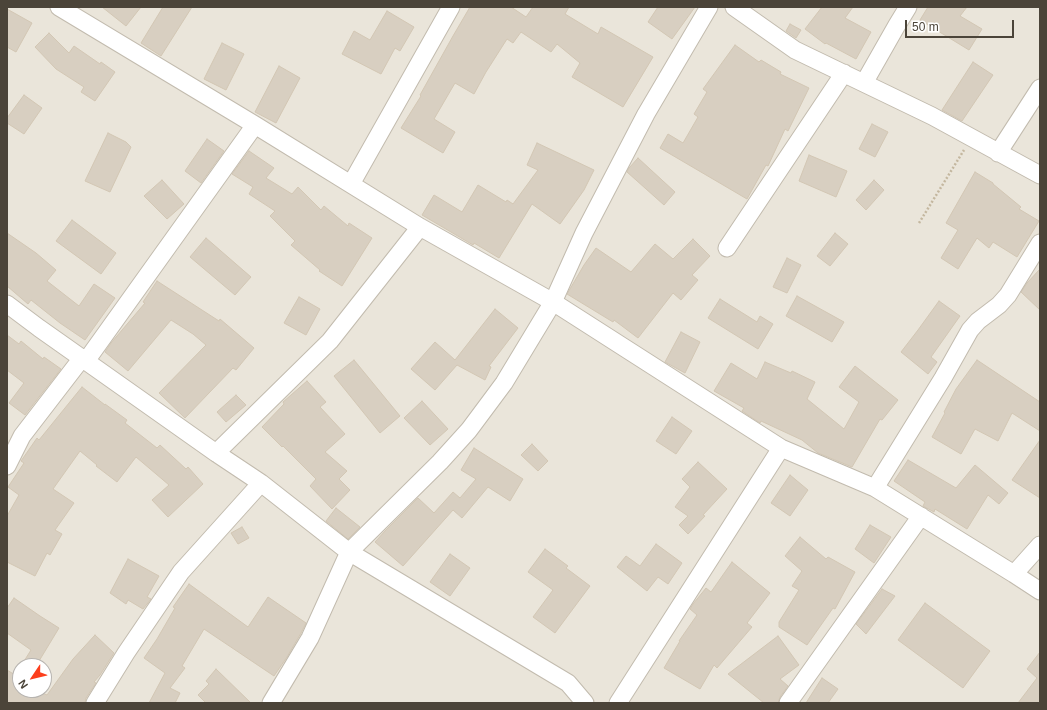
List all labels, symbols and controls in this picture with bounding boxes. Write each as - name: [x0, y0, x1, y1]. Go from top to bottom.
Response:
- scale bar: [907, 12, 1016, 38]
- text: 50 m: [912, 20, 939, 34]
- north arrow: [12, 658, 52, 698]
- text: N: [16, 678, 30, 691]

